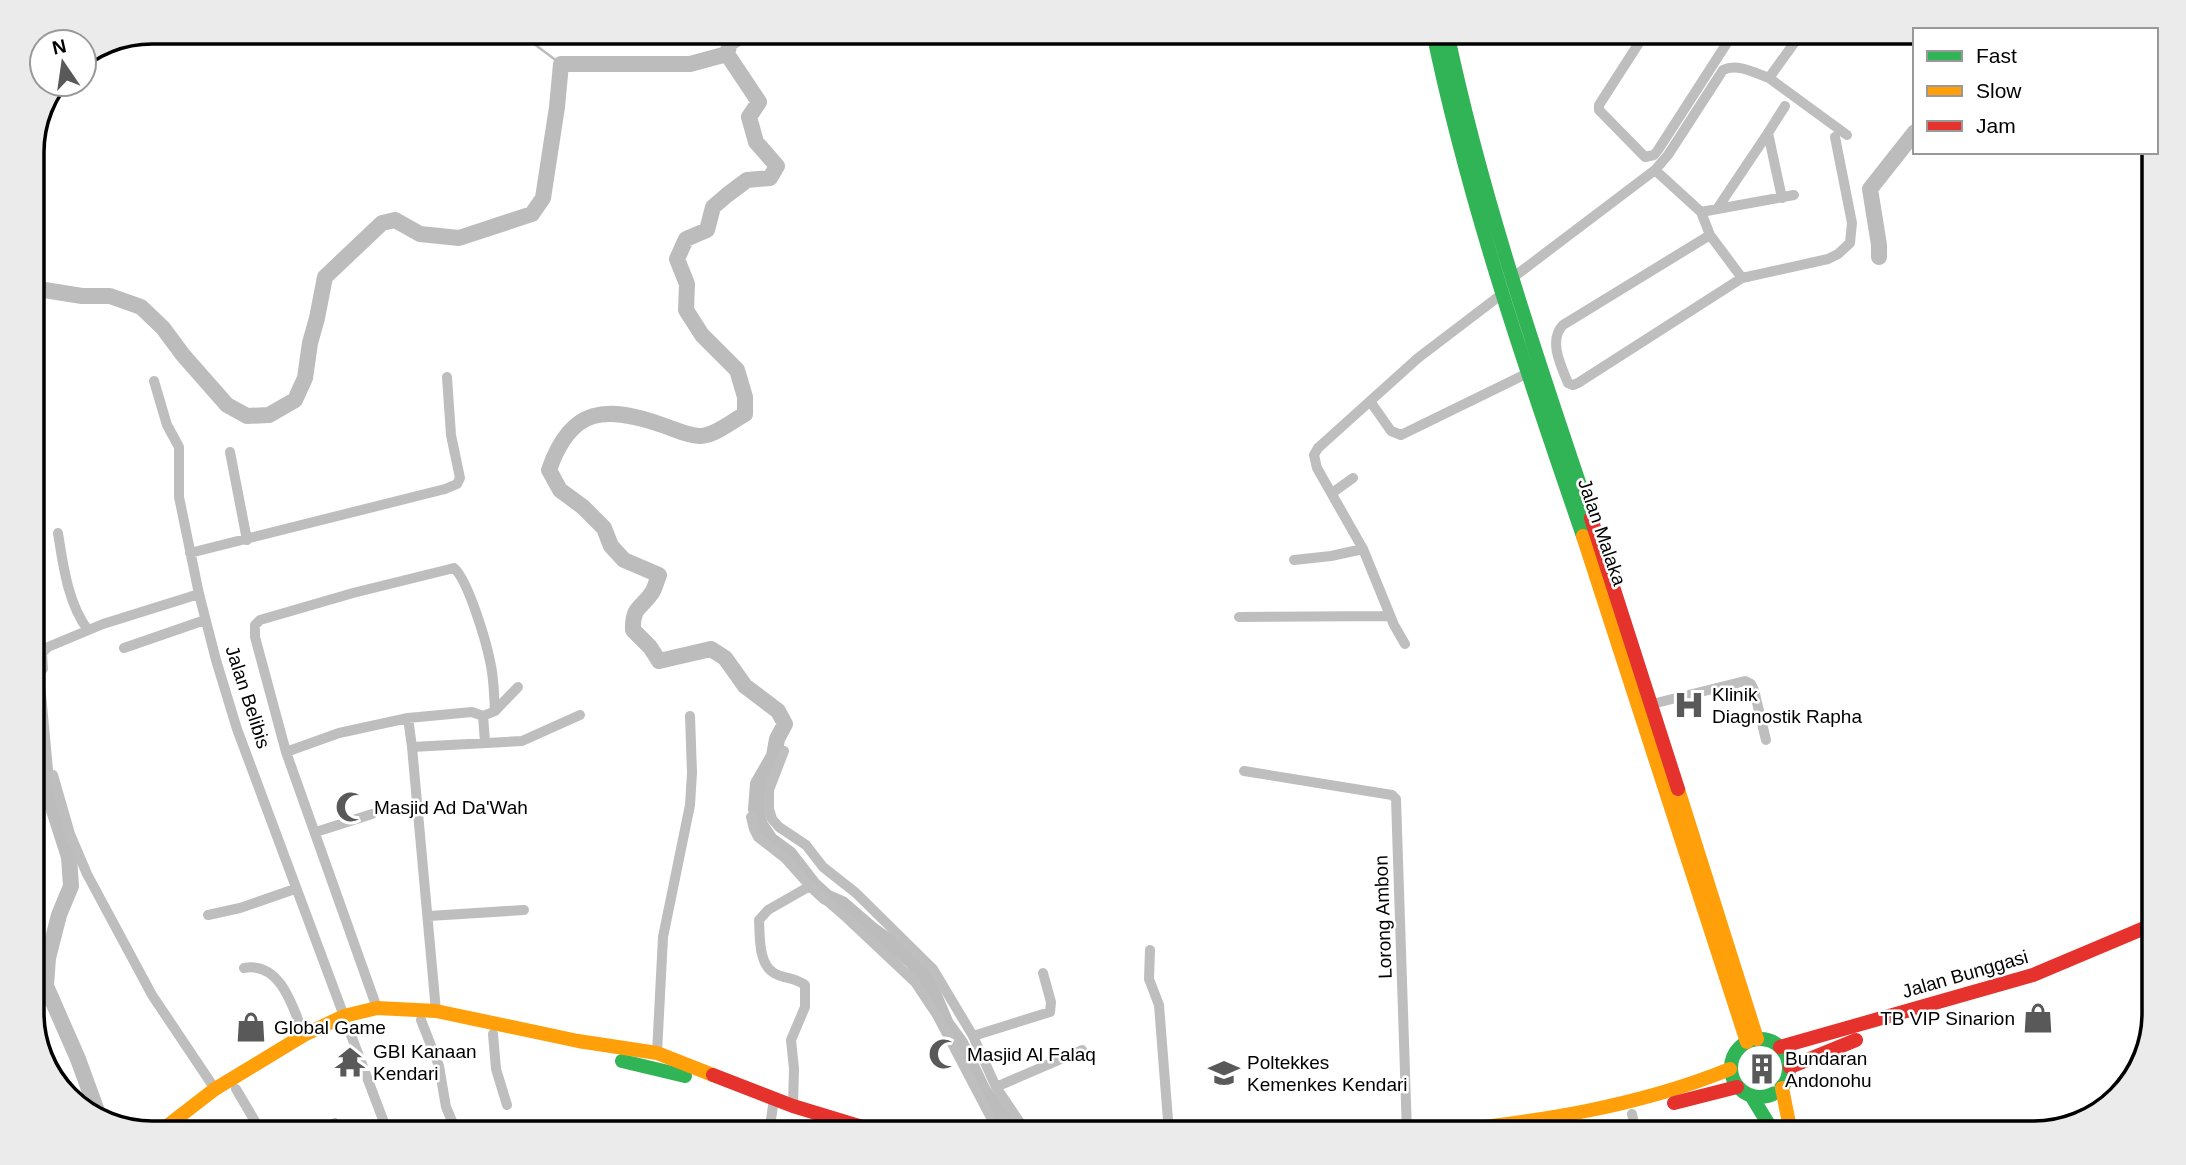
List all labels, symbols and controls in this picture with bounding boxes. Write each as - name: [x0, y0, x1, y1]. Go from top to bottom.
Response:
- north arrow: [28, 28, 98, 98]
- legend: [1913, 28, 2158, 154]
- text: N: [50, 35, 68, 59]
- text: Fast: [1976, 44, 2017, 67]
- text: Slow: [1976, 79, 2022, 102]
- text: Jam: [1976, 114, 2016, 137]
- street label: Jalan Malaka: [1574, 476, 1630, 589]
- street label: Jalan Belibis: [222, 643, 274, 751]
- place label: Klinik Diagnostik Rapha: [1712, 684, 1862, 727]
- hospital icon: Klinik Diagnostik Rapha: [1672, 688, 1706, 722]
- mosque icon: Masjid Ad Da'Wah: [334, 790, 368, 824]
- place label: Masjid Ad Da'Wah: [374, 797, 528, 818]
- street label: Lorong Ambon: [1370, 855, 1396, 979]
- street label: Jalan Bunggasi: [1900, 946, 2030, 1002]
- shop icon: TB VIP Sinarion: [2021, 1001, 2055, 1035]
- place label: TB VIP Sinarion: [1880, 1008, 2015, 1029]
- shop icon: Global Game: [234, 1010, 268, 1044]
- place label: Global Game: [274, 1017, 386, 1038]
- mosque icon: Masjid Al Falaq: [927, 1037, 961, 1071]
- place label: GBI Kanaan Kendari: [373, 1041, 477, 1084]
- place label: Masjid Al Falaq: [967, 1044, 1096, 1065]
- temple icon: GBI Kanaan Kendari: [333, 1045, 367, 1079]
- place label: Bundaran Andonohu: [1785, 1048, 1872, 1091]
- place label: Poltekkes Kemenkes Kendari: [1247, 1052, 1408, 1095]
- building icon: Bundaran Andonohu: [1745, 1052, 1779, 1086]
- school or university icon: Poltekkes Kemenkes Kendari: [1207, 1056, 1241, 1090]

